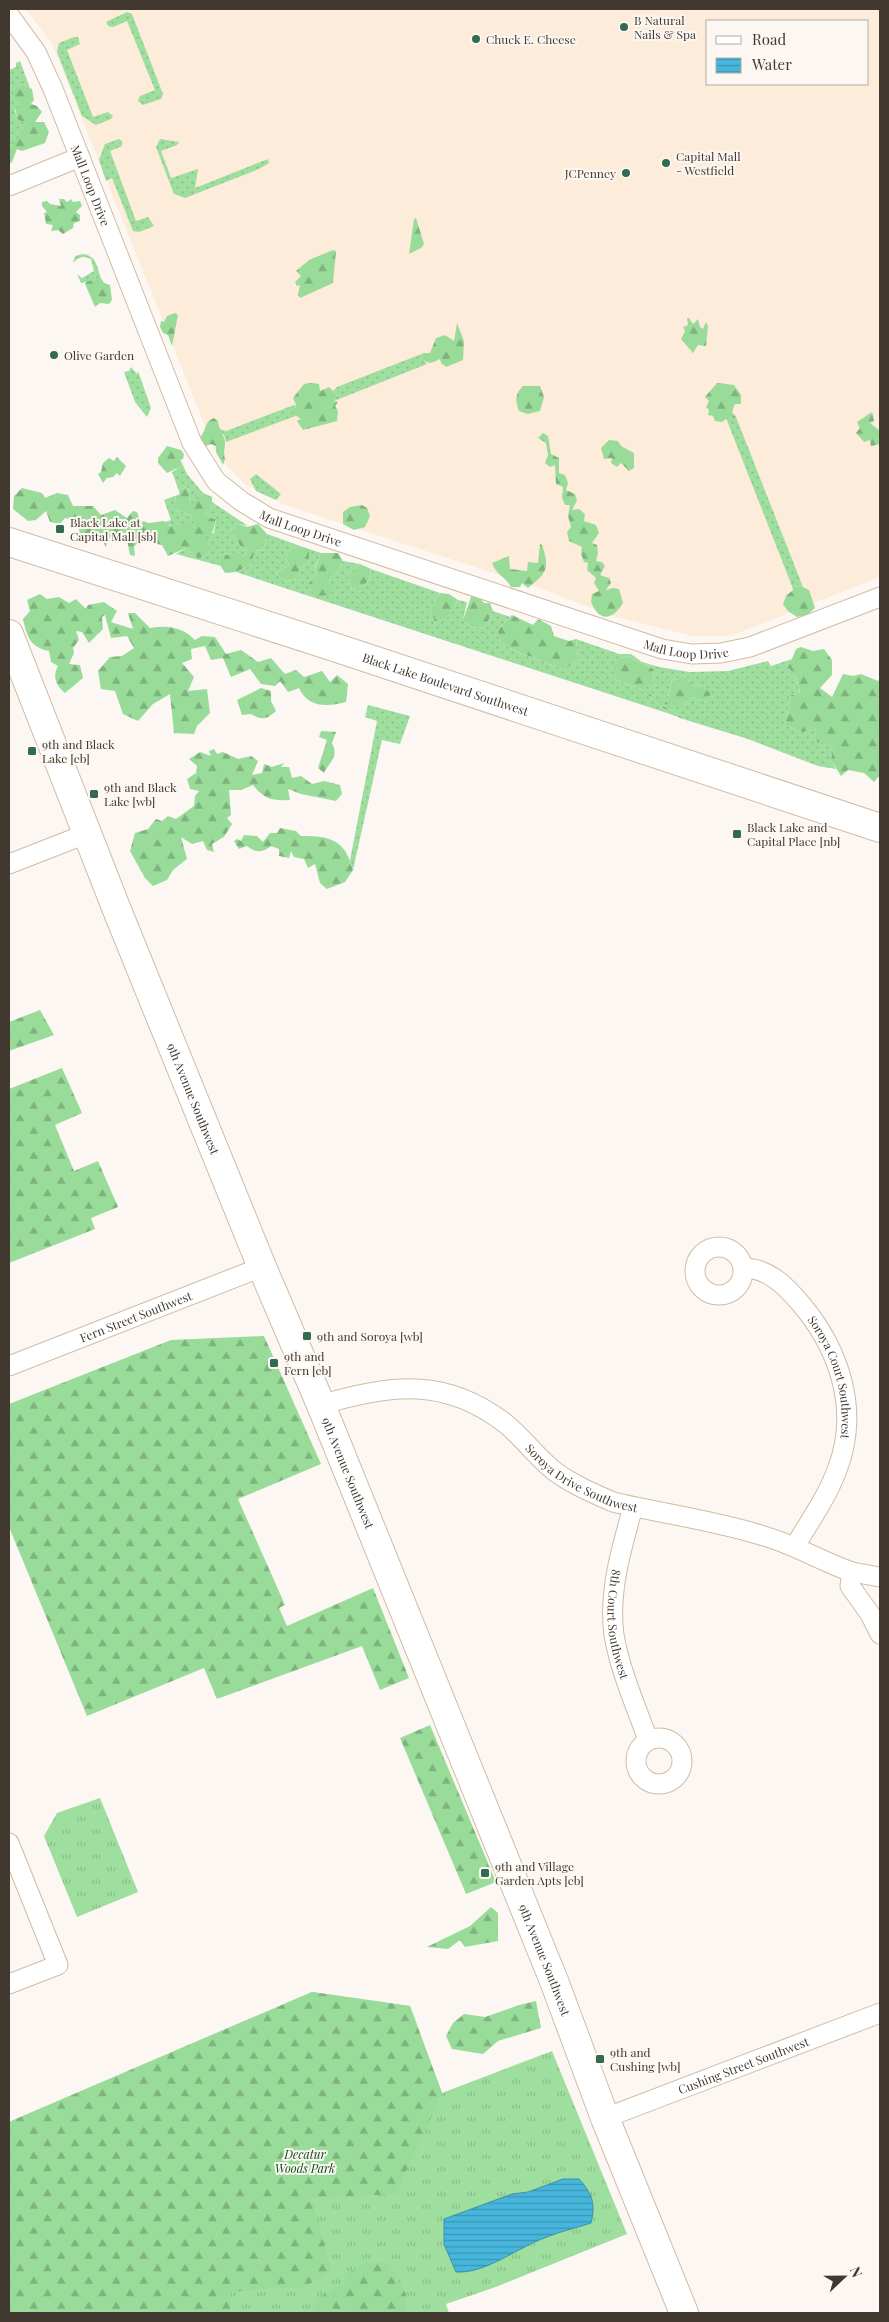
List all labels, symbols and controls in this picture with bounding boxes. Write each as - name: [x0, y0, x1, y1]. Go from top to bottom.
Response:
- place label: B Natural Nails & Spa: [634, 12, 696, 42]
- legend: [706, 20, 869, 85]
- marker: B Natural Nails & Spa: [618, 21, 630, 33]
- text: Road: [752, 29, 786, 49]
- place label: Chuck E. Cheese: [486, 31, 576, 47]
- marker: Chuck E. Cheese: [470, 33, 482, 45]
- text: Water: [751, 54, 792, 74]
- street label: Mall Loop Drive: [68, 142, 114, 228]
- place label: Capital Mall - Westfield: [676, 148, 741, 178]
- marker: Capital Mall - Westfield: [660, 157, 672, 169]
- place label: JCPenney: [564, 165, 616, 181]
- marker: JCPenney: [620, 167, 632, 179]
- place label: Olive Garden: [64, 347, 134, 363]
- marker: Olive Garden: [48, 349, 60, 361]
- street label: Mall Loop Drive: [257, 506, 344, 550]
- place label: Black Lake at Capital Mall [sb]: [70, 514, 156, 544]
- marker: Black Lake at Capital Mall [sb]: [54, 523, 66, 535]
- street label: Mall Loop Drive: [642, 635, 730, 662]
- street label: Black Lake Boulevard Southwest: [360, 649, 531, 719]
- place label: 9th and Black Lake [eb]: [42, 736, 115, 766]
- marker: 9th and Black Lake [eb]: [26, 745, 38, 757]
- place label: 9th and Black Lake [wb]: [104, 779, 177, 809]
- marker: 9th and Black Lake [wb]: [88, 788, 100, 800]
- place label: Black Lake and Capital Place [nb]: [747, 819, 840, 849]
- marker: Black Lake and Capital Place [nb]: [731, 828, 743, 840]
- street label: 9th Avenue Southwest: [164, 1041, 224, 1157]
- street label: Fern Street Southwest: [77, 1287, 195, 1346]
- street label: Soroya Court Southwest: [805, 1312, 855, 1441]
- place label: 9th and Soroya [wb]: [317, 1328, 423, 1344]
- marker: 9th and Soroya [wb]: [301, 1330, 313, 1342]
- place label: 9th and Fern [eb]: [284, 1348, 332, 1378]
- marker: 9th and Fern [eb]: [268, 1357, 280, 1369]
- street label: 9th Avenue Southwest: [319, 1415, 378, 1532]
- street label: Soroya Drive Southwest: [522, 1440, 640, 1515]
- street label: 8th Court Southwest: [605, 1568, 633, 1682]
- place label: 9th and Village Garden Apts [eb]: [495, 1858, 584, 1888]
- marker: 9th and Village Garden Apts [eb]: [479, 1867, 491, 1879]
- street label: 9th Avenue Southwest: [516, 1902, 574, 2018]
- street label: Cushing Street Southwest: [676, 2033, 812, 2097]
- place label: 9th and Cushing [wb]: [610, 2044, 680, 2074]
- marker: 9th and Cushing [wb]: [594, 2053, 606, 2065]
- park label: Decatur Woods Park: [275, 2146, 335, 2176]
- north arrow: [819, 2252, 869, 2302]
- text: N: [846, 2264, 867, 2280]

